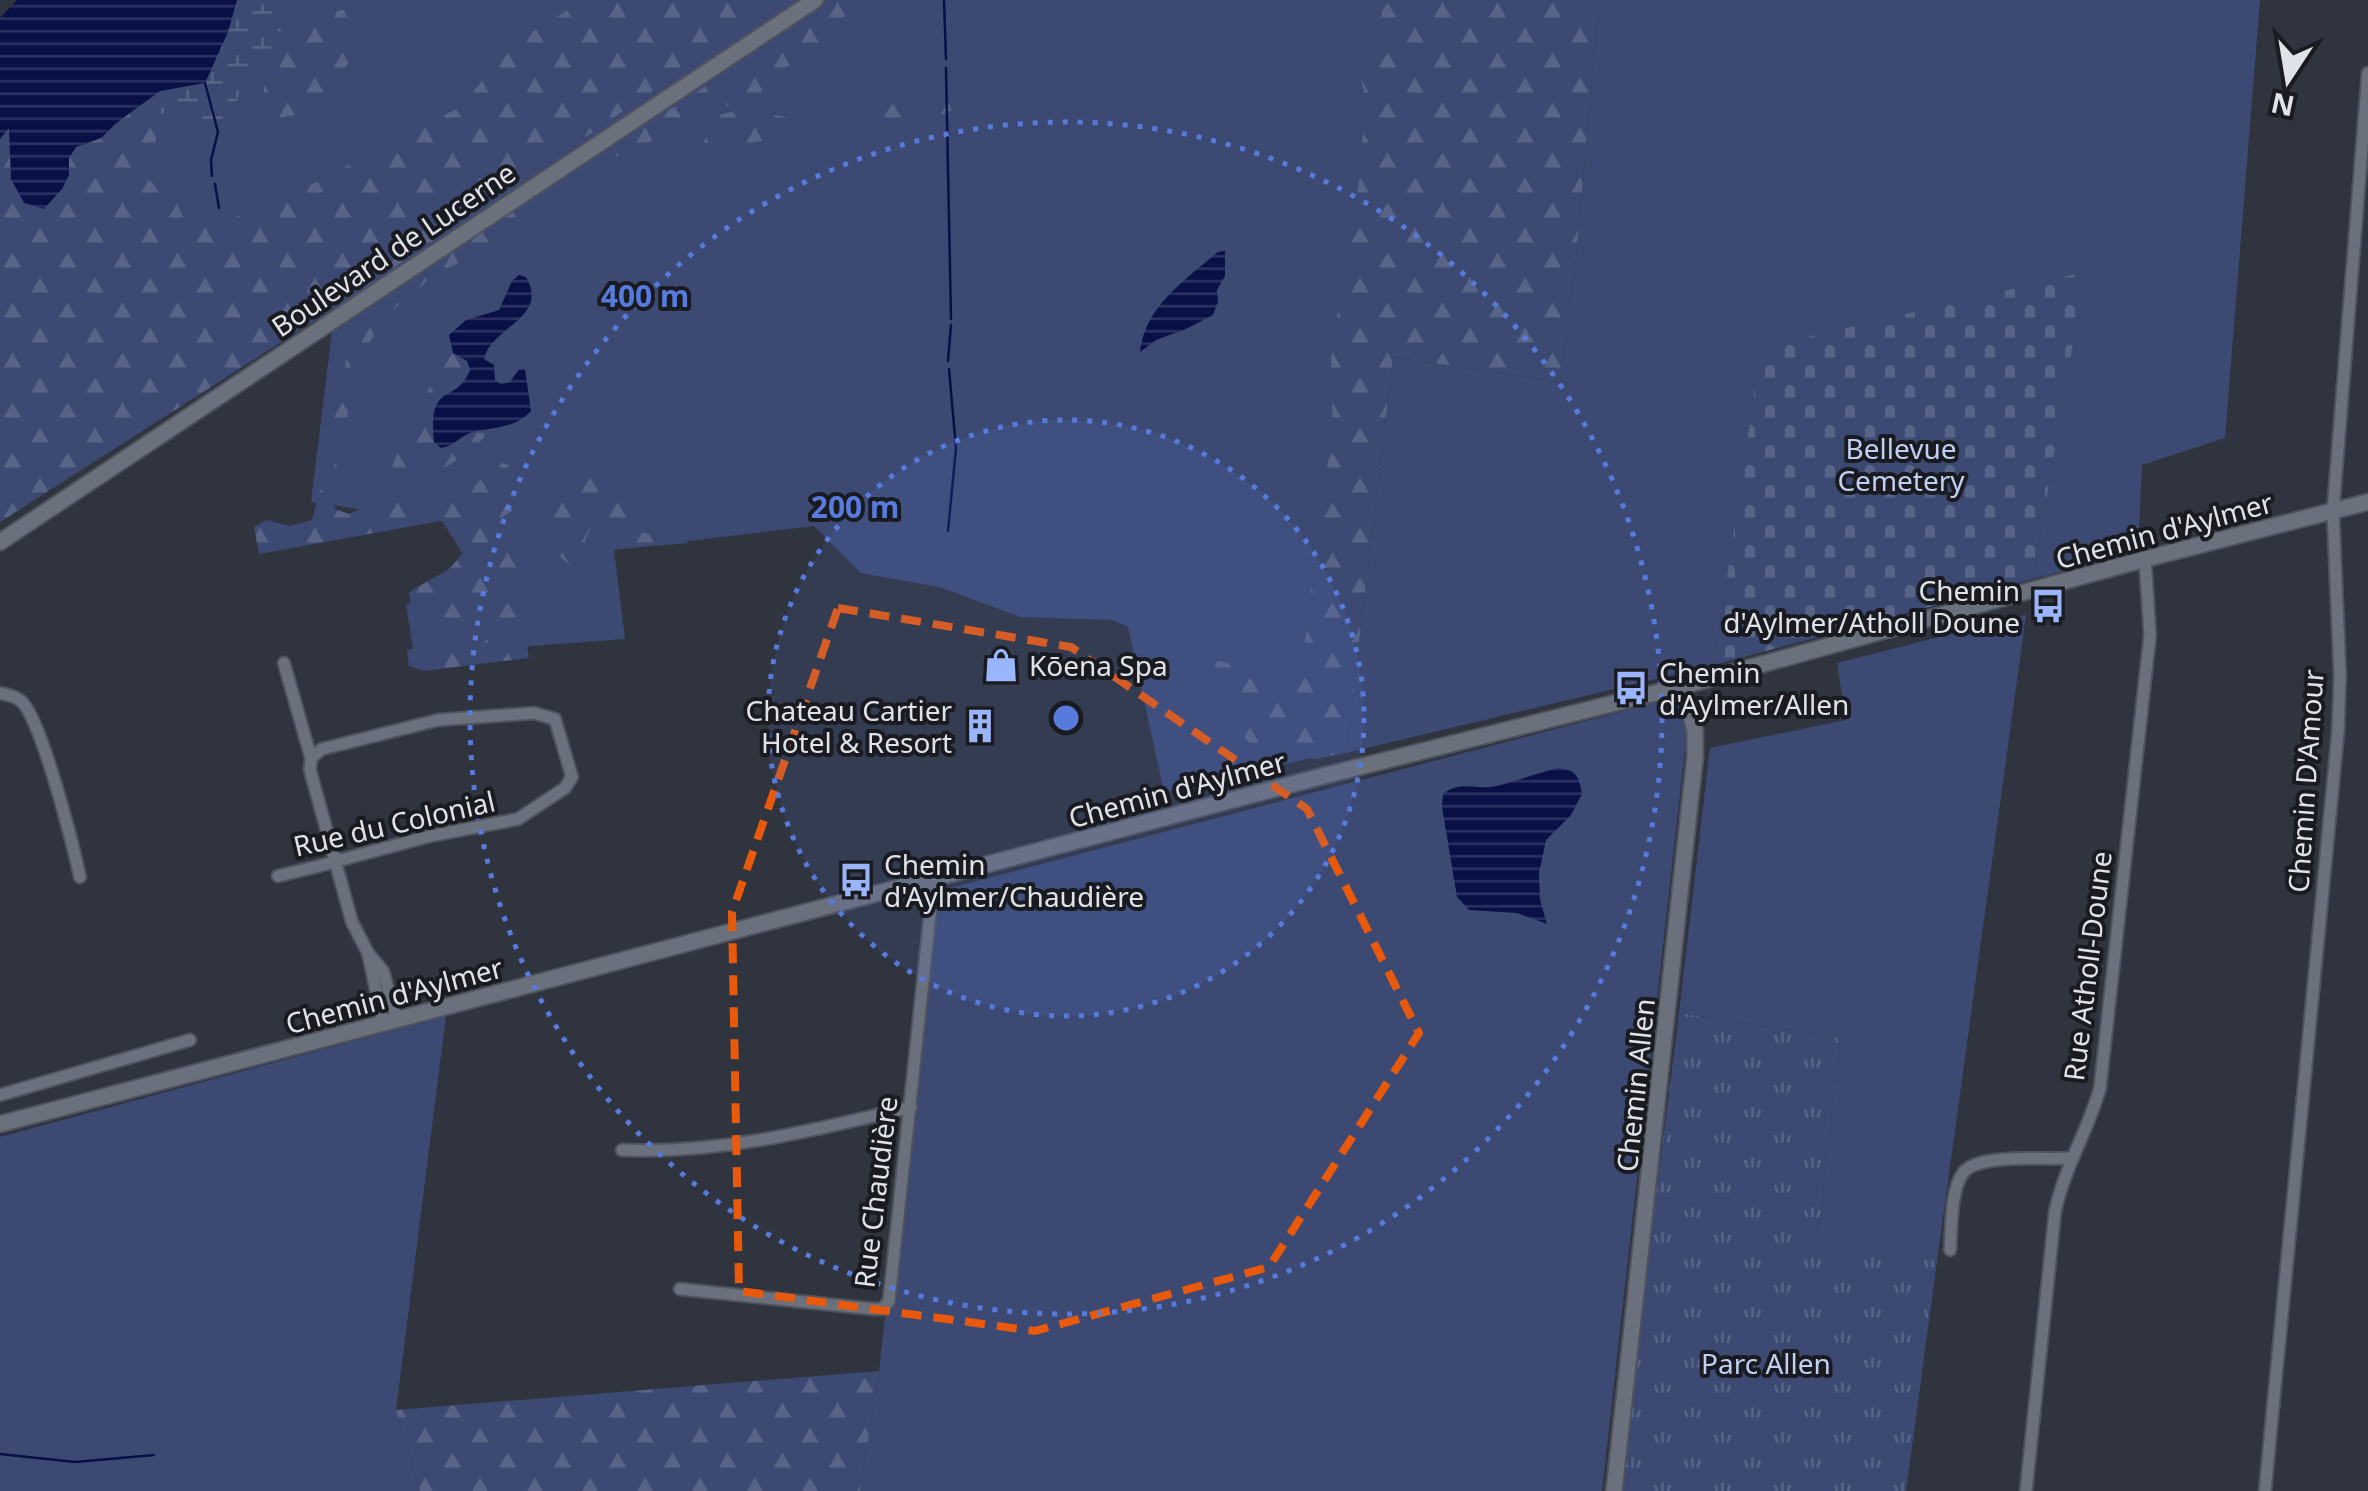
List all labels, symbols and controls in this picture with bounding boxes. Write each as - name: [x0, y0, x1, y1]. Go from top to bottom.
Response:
- north arrow: [2238, 30, 2338, 130]
- text: N: [2268, 84, 2298, 126]
- street label: Boulevard de Lucerne: [264, 153, 522, 345]
- text: 400 m: [601, 275, 689, 316]
- park label: Bellevue Cemetery: [1837, 429, 1965, 499]
- street label: Chemin d'Aylmer: [2051, 483, 2277, 577]
- text: 200 m: [811, 486, 899, 527]
- place label: Chemin d'Aylmer/Atholl Doune: [1723, 571, 2020, 641]
- bus stop icon: Chemin d'Aylmer/Atholl Doune: [2029, 587, 2067, 625]
- shop icon: Kōena Spa: [982, 646, 1020, 684]
- place label: Kōena Spa: [1029, 646, 1168, 684]
- place label: Chemin d'Aylmer/Allen: [1659, 653, 1849, 723]
- street label: Chemin D'Amour: [2278, 668, 2332, 894]
- bus stop icon: Chemin d'Aylmer/Allen: [1612, 669, 1650, 707]
- place label: Chateau Cartier Hotel & Resort: [745, 691, 952, 761]
- centre of rings: [1048, 700, 1084, 736]
- building icon: Chateau Cartier Hotel & Resort: [961, 707, 999, 745]
- street label: Chemin d'Aylmer: [1064, 742, 1290, 836]
- street label: Rue du Colonial: [289, 781, 499, 865]
- place label: Chemin d'Aylmer/Chaudière: [884, 845, 1144, 915]
- street label: Rue Atholl-Doune: [2054, 849, 2120, 1083]
- bus stop icon: Chemin d'Aylmer/Chaudière: [837, 861, 875, 899]
- street label: Chemin d'Aylmer: [281, 948, 507, 1042]
- street label: Chemin Allen: [1607, 996, 1663, 1174]
- street label: Rue Chaudière: [844, 1094, 906, 1290]
- park label: Parc Allen: [1701, 1344, 1831, 1382]

